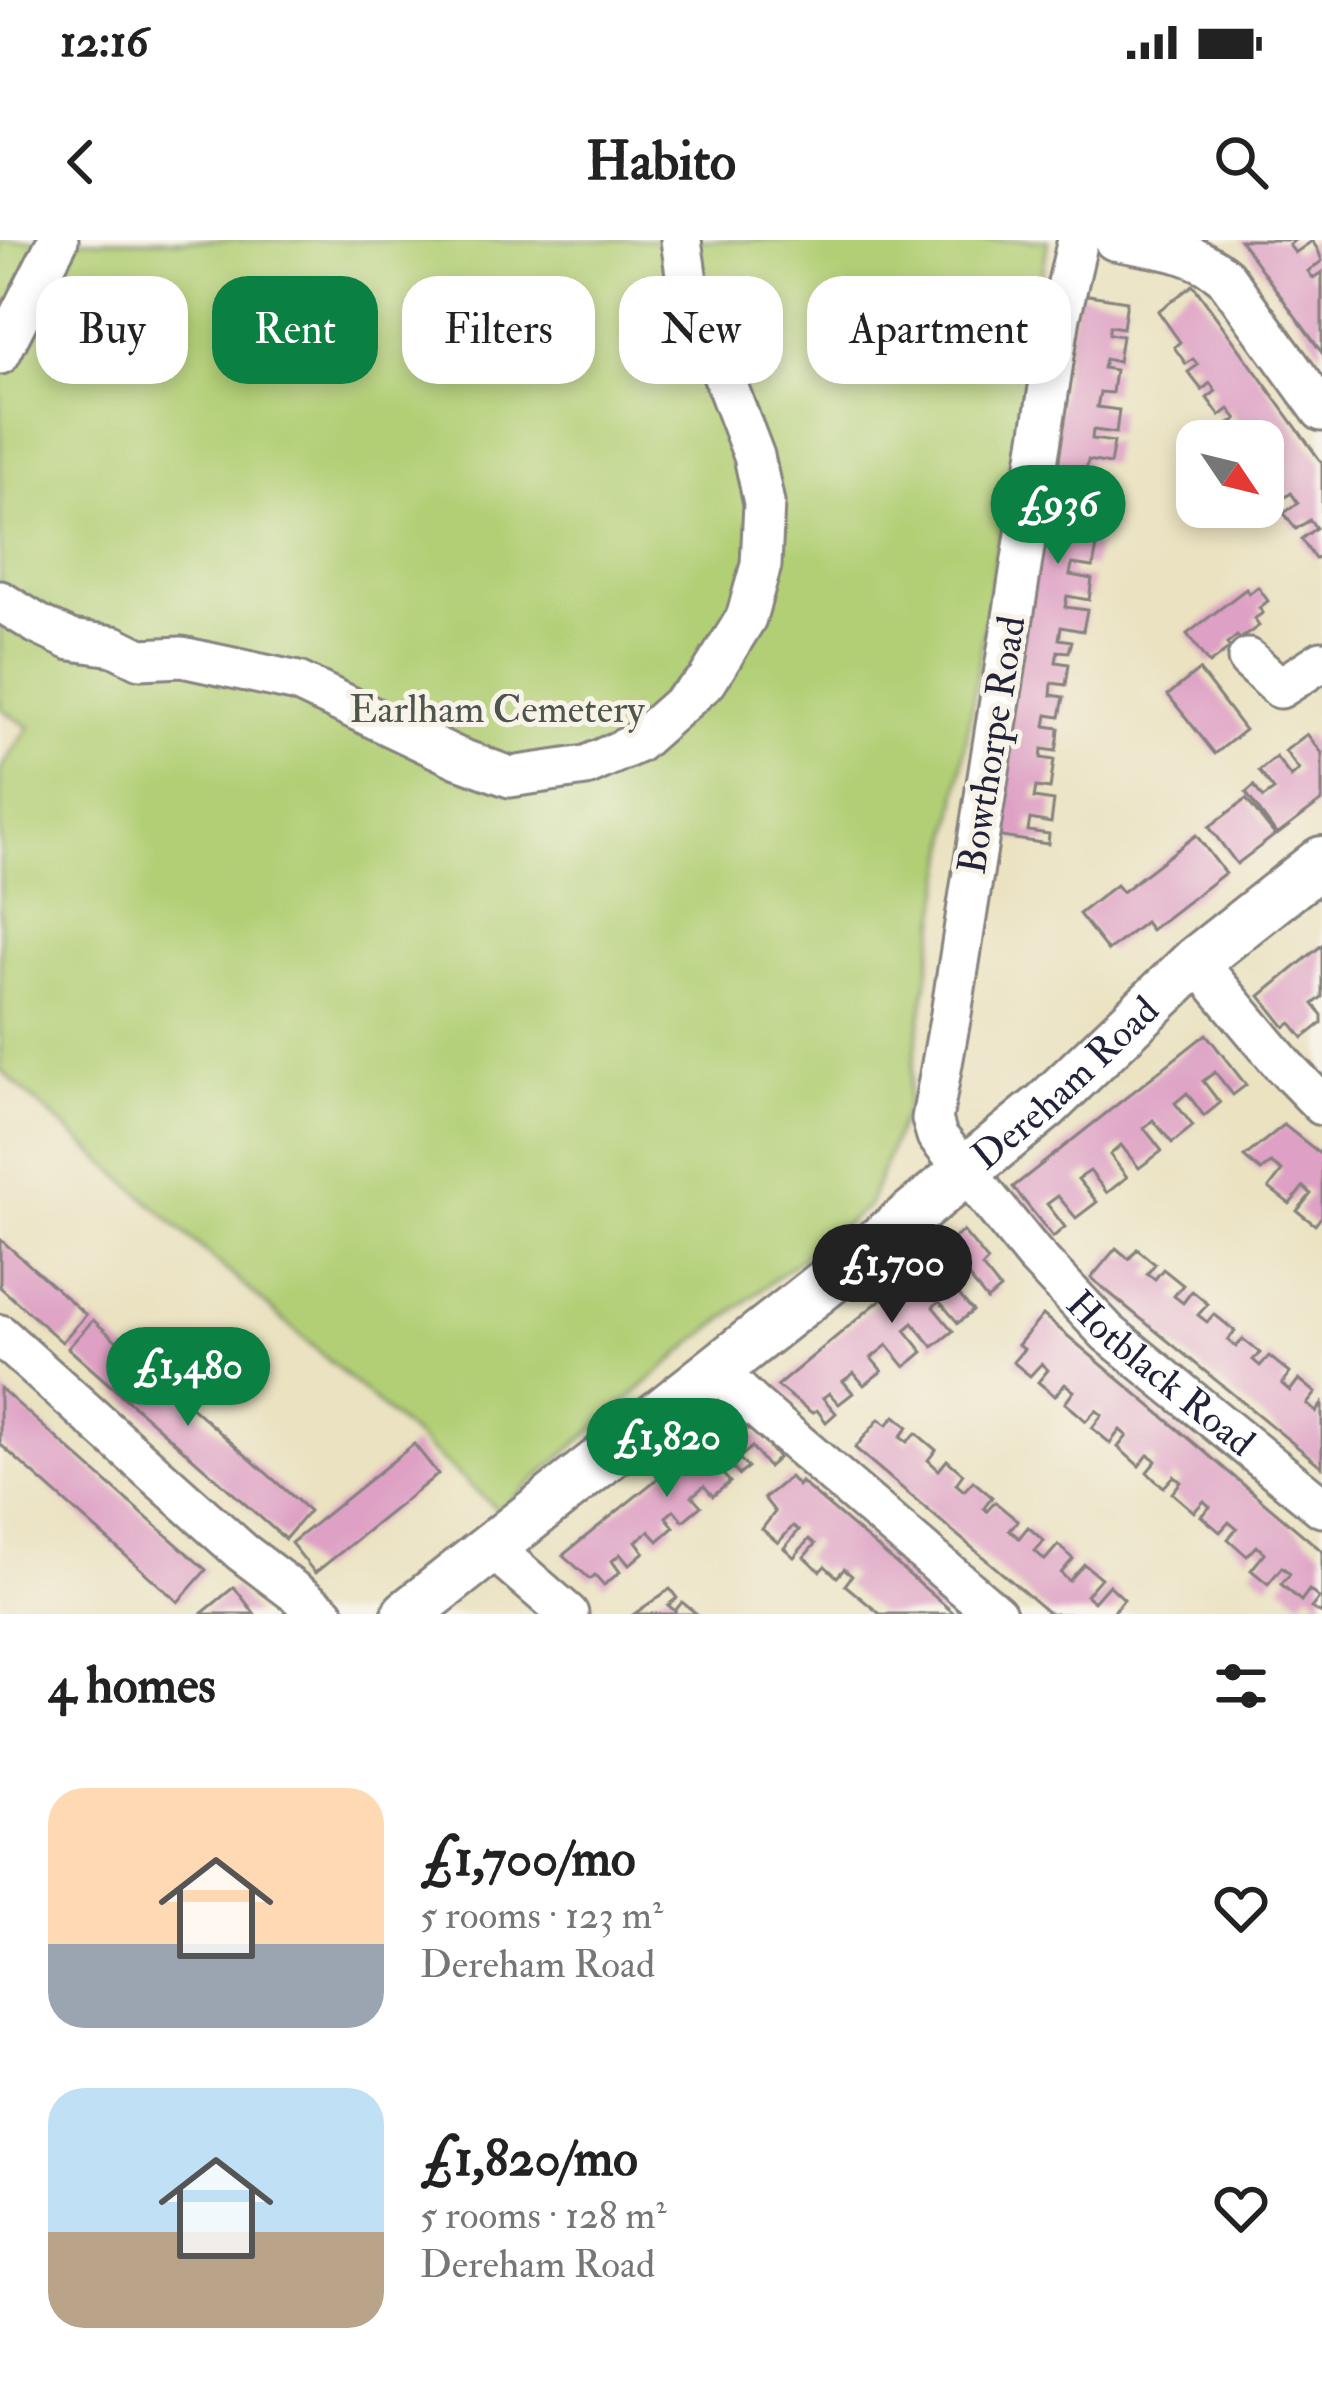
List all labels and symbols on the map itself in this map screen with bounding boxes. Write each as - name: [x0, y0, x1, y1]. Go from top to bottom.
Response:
- north arrow: [1176, 420, 1284, 528]
- pin: £936: [987, 465, 1129, 567]
- street label: Bowthorpe Road: [947, 613, 1037, 877]
- park label: Earlham Cemetery: [349, 685, 646, 734]
- street label: Dereham Road: [962, 986, 1169, 1180]
- pin: £1,700: [794, 1224, 990, 1326]
- street label: Hotblack Road: [1056, 1280, 1265, 1467]
- pin: £1,480: [90, 1327, 286, 1429]
- pin: £1,820: [569, 1398, 765, 1500]

